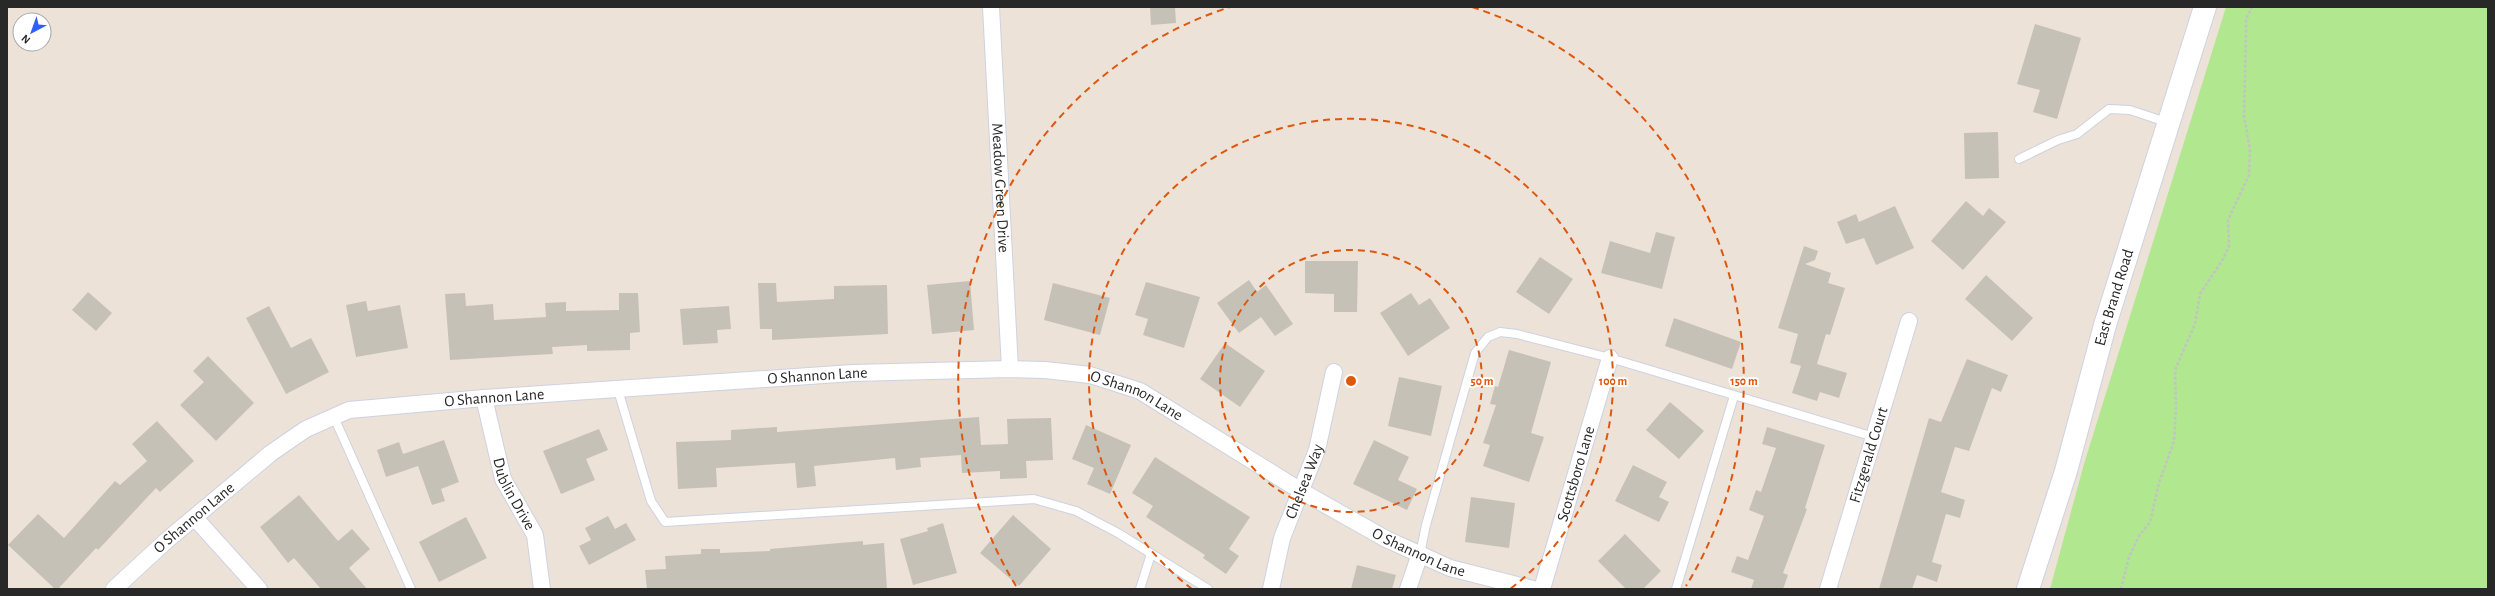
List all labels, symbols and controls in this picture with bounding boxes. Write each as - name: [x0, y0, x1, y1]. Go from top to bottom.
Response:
- north arrow: [12, 12, 52, 52]
- text: N: [19, 33, 32, 46]
- street label: Meadow Green Drive: [989, 122, 1012, 253]
- street label: East Brand Road: [2092, 247, 2136, 348]
- street label: O Shannon Lane: [767, 365, 868, 387]
- street label: O Shannon Lane: [1088, 368, 1186, 424]
- centre of rings: [1344, 374, 1358, 388]
- text: 50 m: [1471, 375, 1494, 387]
- text: 100 m: [1599, 375, 1627, 387]
- text: 150 m: [1730, 375, 1758, 387]
- street label: O Shannon Lane: [444, 386, 545, 410]
- street label: Fitzgerald Court: [1846, 405, 1891, 505]
- street label: Scottsboro Lane: [1554, 424, 1597, 523]
- street label: Chelsea Way: [1282, 443, 1327, 521]
- street label: Dublin Drive: [490, 456, 538, 533]
- street label: O Shannon Lane: [150, 479, 237, 556]
- street label: O Shannon Lane: [1369, 525, 1467, 580]

